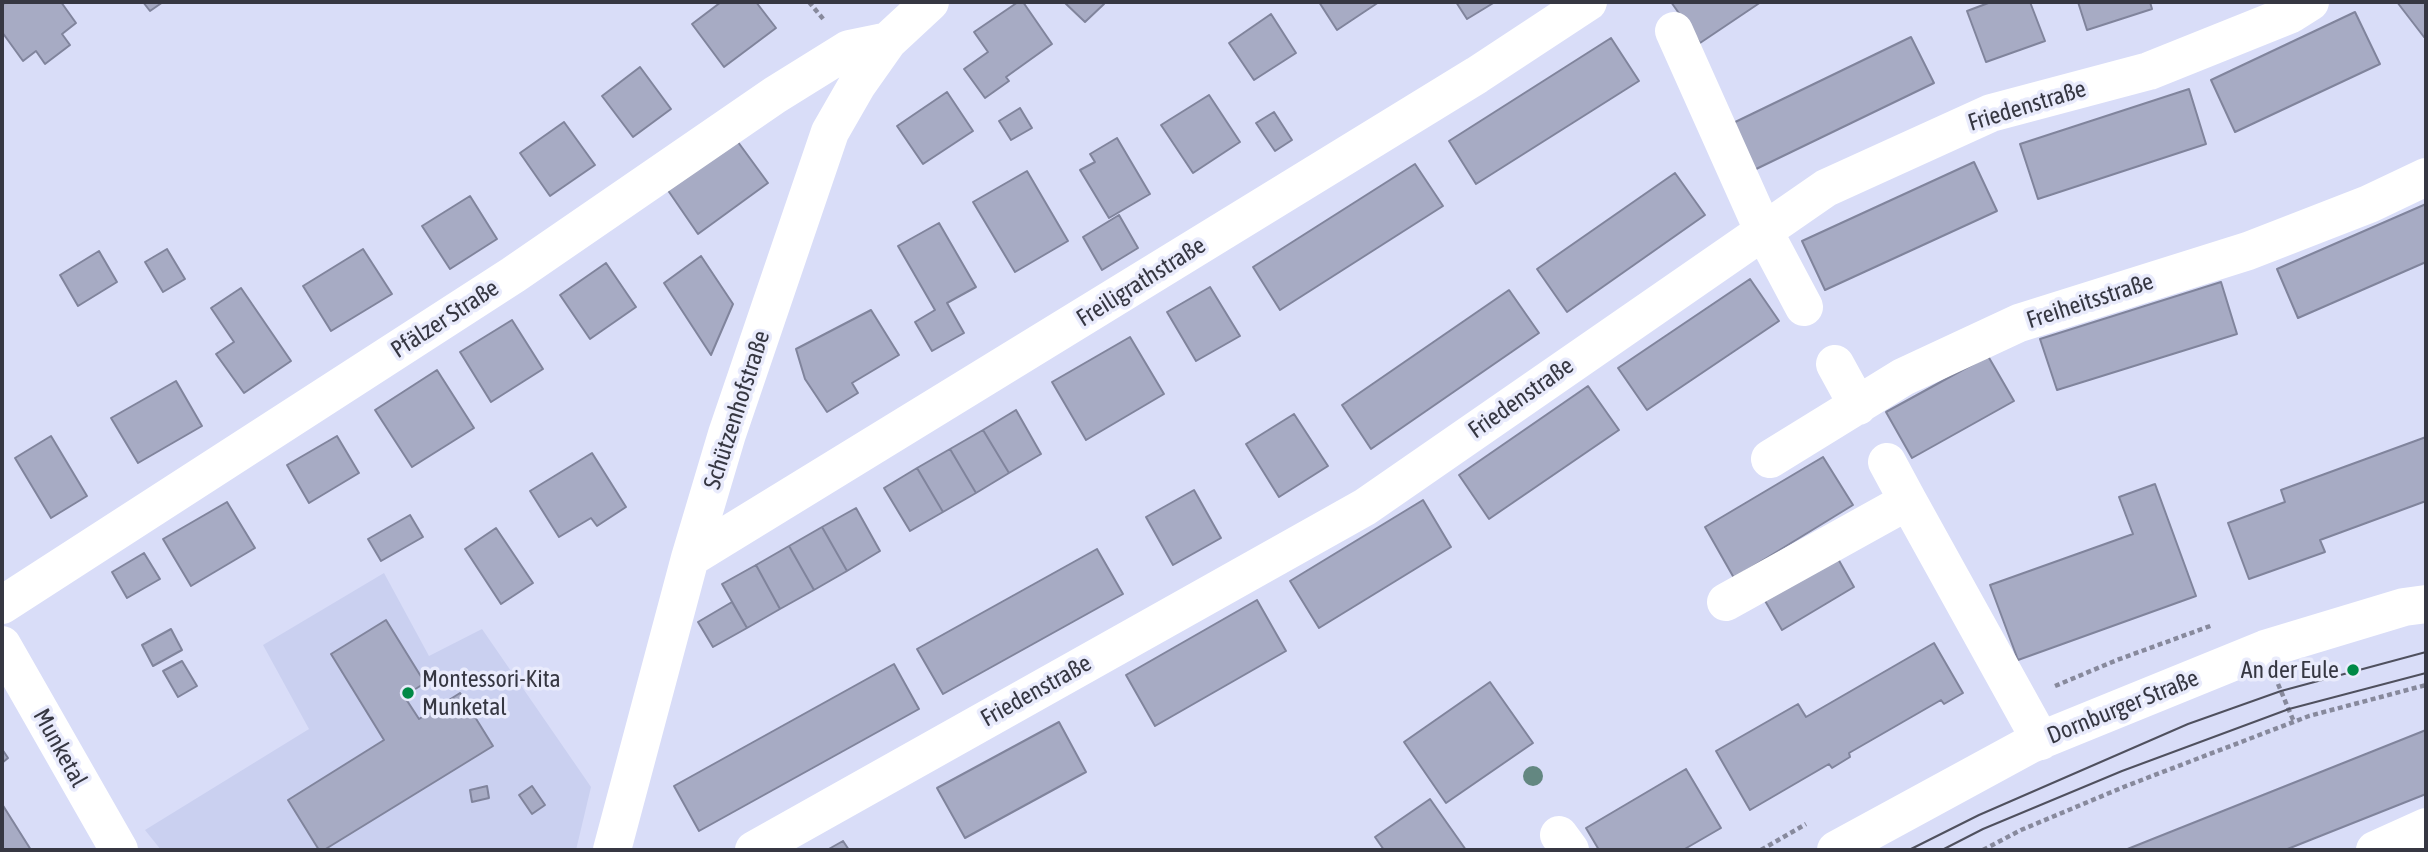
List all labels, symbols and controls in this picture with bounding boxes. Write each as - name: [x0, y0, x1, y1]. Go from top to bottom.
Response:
- street label: Friedenstraße: [1965, 74, 2089, 138]
- street label: Freiligrathstraße: [1071, 231, 1211, 333]
- street label: Freiheitsstraße: [2023, 267, 2157, 335]
- street label: Pfälzer Straße: [386, 274, 504, 364]
- street label: Schützenhofstraße: [698, 327, 776, 493]
- street label: Friedenstraße: [1463, 351, 1579, 445]
- street label: Friedenstraße: [976, 649, 1096, 733]
- place label: An der Eule: [2241, 656, 2339, 684]
- marker: An der Eule: [2345, 662, 2361, 678]
- street label: Dornburger Straße: [2043, 664, 2203, 750]
- place label: Montessori-Kita Munketal: [422, 665, 561, 721]
- marker: Montessori-Kita Munketal: [400, 685, 416, 701]
- street label: Munketal: [27, 704, 93, 792]

